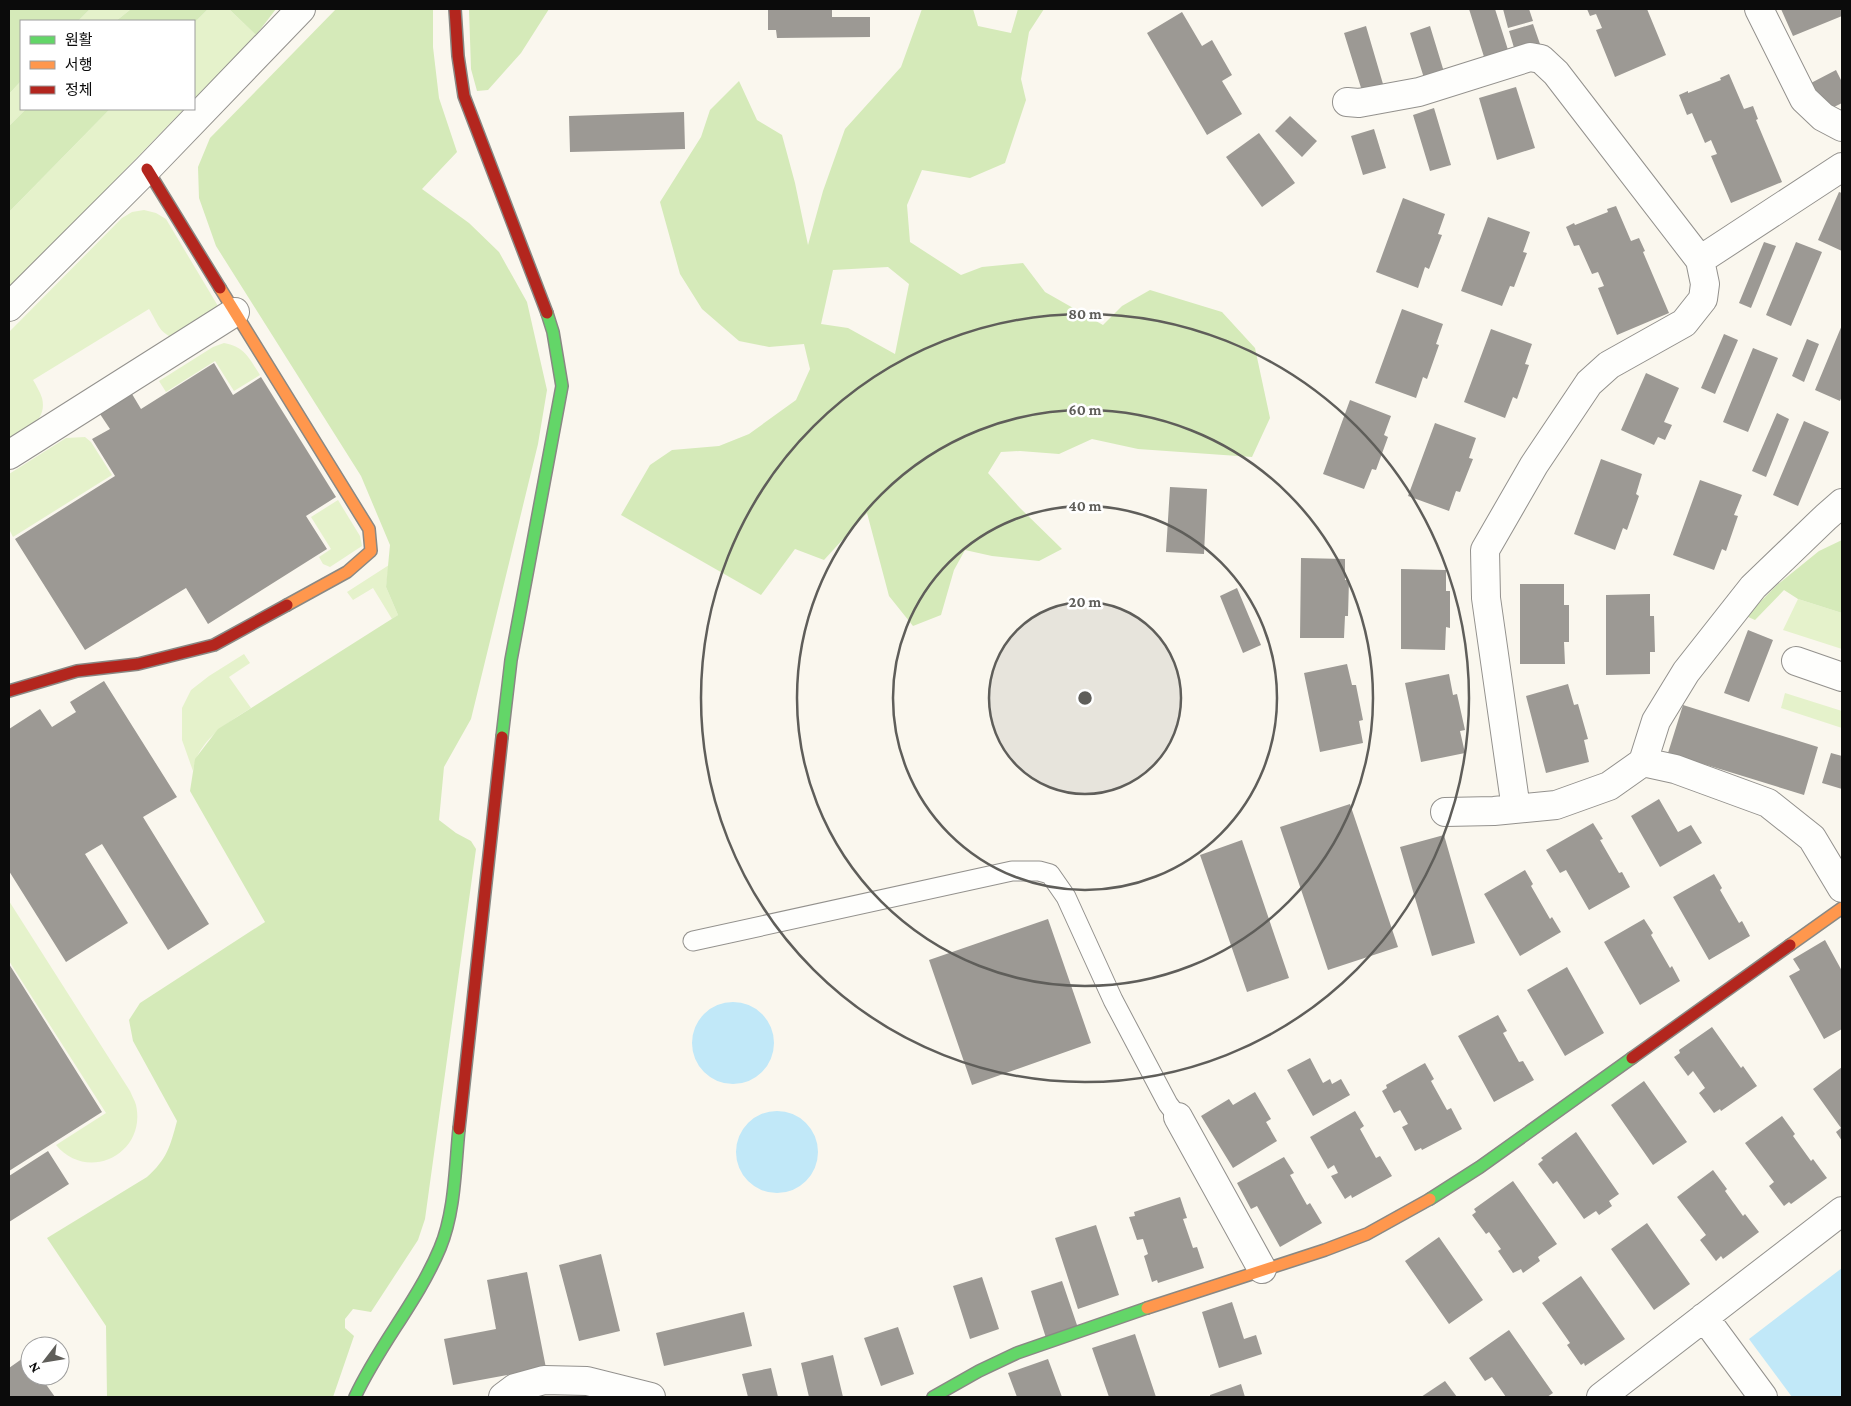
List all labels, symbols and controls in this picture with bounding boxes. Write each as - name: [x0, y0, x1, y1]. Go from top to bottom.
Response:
- legend: [20, 20, 195, 110]
- text: 원활: [65, 32, 93, 48]
- text: 서행: [65, 57, 93, 73]
- text: 정체: [65, 82, 93, 98]
- text: 80 m: [1068, 306, 1102, 322]
- text: 60 m: [1069, 402, 1102, 418]
- text: 40 m: [1069, 498, 1102, 514]
- text: 20 m: [1069, 594, 1101, 610]
- centre of rings: [1076, 689, 1094, 707]
- north arrow: [20, 1336, 70, 1386]
- text: N: [24, 1359, 43, 1376]

